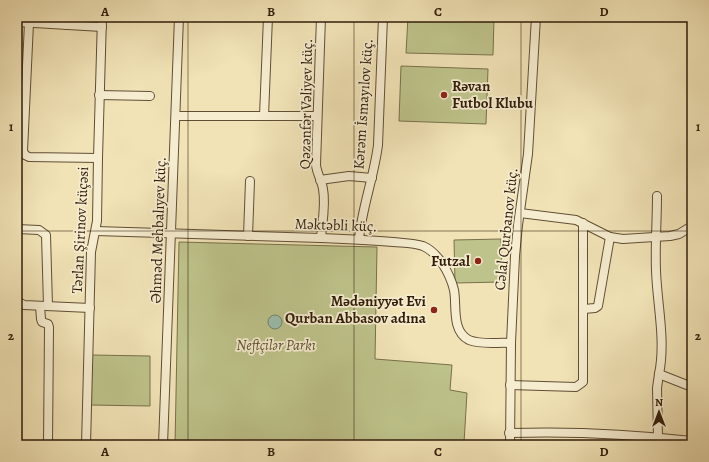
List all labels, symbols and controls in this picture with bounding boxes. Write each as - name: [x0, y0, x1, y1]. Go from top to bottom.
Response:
- text: A: [100, 3, 110, 20]
- text: B: [267, 3, 275, 20]
- text: C: [434, 3, 442, 20]
- text: D: [599, 3, 609, 20]
- street label: Kərəm İsmayılov küç.: [348, 38, 378, 170]
- street label: Qəzənfər Vəliyev küç.: [295, 39, 317, 169]
- place label: Rəvan Futbol Klubu: [452, 76, 534, 113]
- marker: Rəvan Futbol Klubu: [439, 90, 449, 100]
- text: 1: [9, 118, 14, 135]
- text: 1: [696, 118, 701, 135]
- street label: Əhməd Mehbalıyev küç.: [145, 156, 171, 304]
- street label: Tərlan Şirinov küçəsi: [67, 166, 93, 294]
- street label: Cəlal Qurbanov küç.: [490, 167, 522, 291]
- street label: Məktəbli küç.: [294, 214, 378, 236]
- place label: Futzal: [431, 251, 470, 271]
- marker: Futzal: [473, 256, 483, 266]
- place label: Mədəniyyət Evi Qurban Abbasov adına: [285, 291, 427, 328]
- marker: Mədəniyyət Evi Qurban Abbasov adına: [429, 305, 439, 315]
- text: 2: [8, 327, 15, 344]
- text: 2: [695, 327, 702, 344]
- park label: Neftçilər Parkı: [236, 335, 316, 355]
- north arrow: [639, 392, 679, 432]
- text: N: [655, 395, 663, 410]
- text: A: [100, 443, 110, 460]
- text: B: [267, 443, 275, 460]
- text: C: [434, 443, 442, 460]
- text: D: [599, 443, 609, 460]

